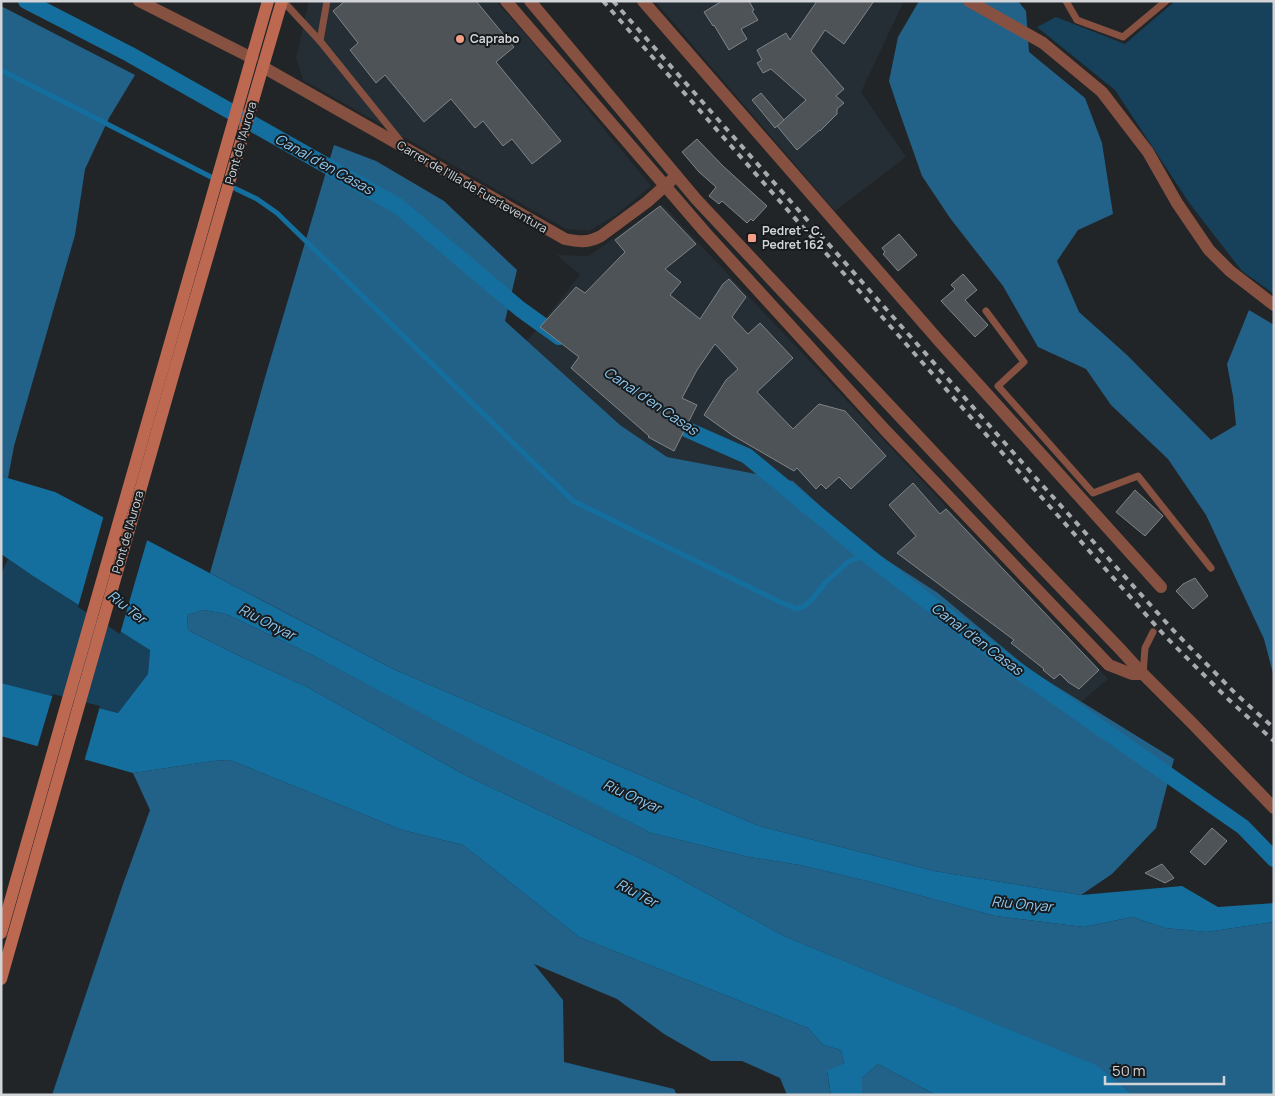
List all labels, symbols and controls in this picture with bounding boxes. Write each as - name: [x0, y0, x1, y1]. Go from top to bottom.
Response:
- place label: Caprabo: [470, 30, 520, 47]
- marker: Caprabo: [454, 33, 466, 45]
- street label: Pont de l'Aurora: [221, 99, 260, 186]
- water label: Canal d'en Casas: [272, 129, 378, 199]
- street label: Carrer de l'Illa de Fuerteventura: [394, 136, 551, 237]
- place label: Pedret - C. Pedret 162: [762, 222, 824, 253]
- marker: Pedret - C. Pedret 162: [746, 232, 758, 244]
- water label: Canal d'en Casas: [601, 362, 703, 440]
- street label: Pont de l'Aurora: [108, 488, 147, 575]
- water label: Riu Ter: [104, 586, 152, 629]
- water label: Canal d'en Casas: [928, 598, 1028, 680]
- water label: Riu Onyar: [236, 599, 301, 645]
- water label: Riu Onyar: [600, 774, 666, 817]
- water label: Riu Ter: [613, 874, 663, 912]
- water label: Riu Onyar: [991, 891, 1055, 916]
- scale bar: [1105, 1054, 1224, 1086]
- text: 50 m: [1112, 1060, 1146, 1081]

